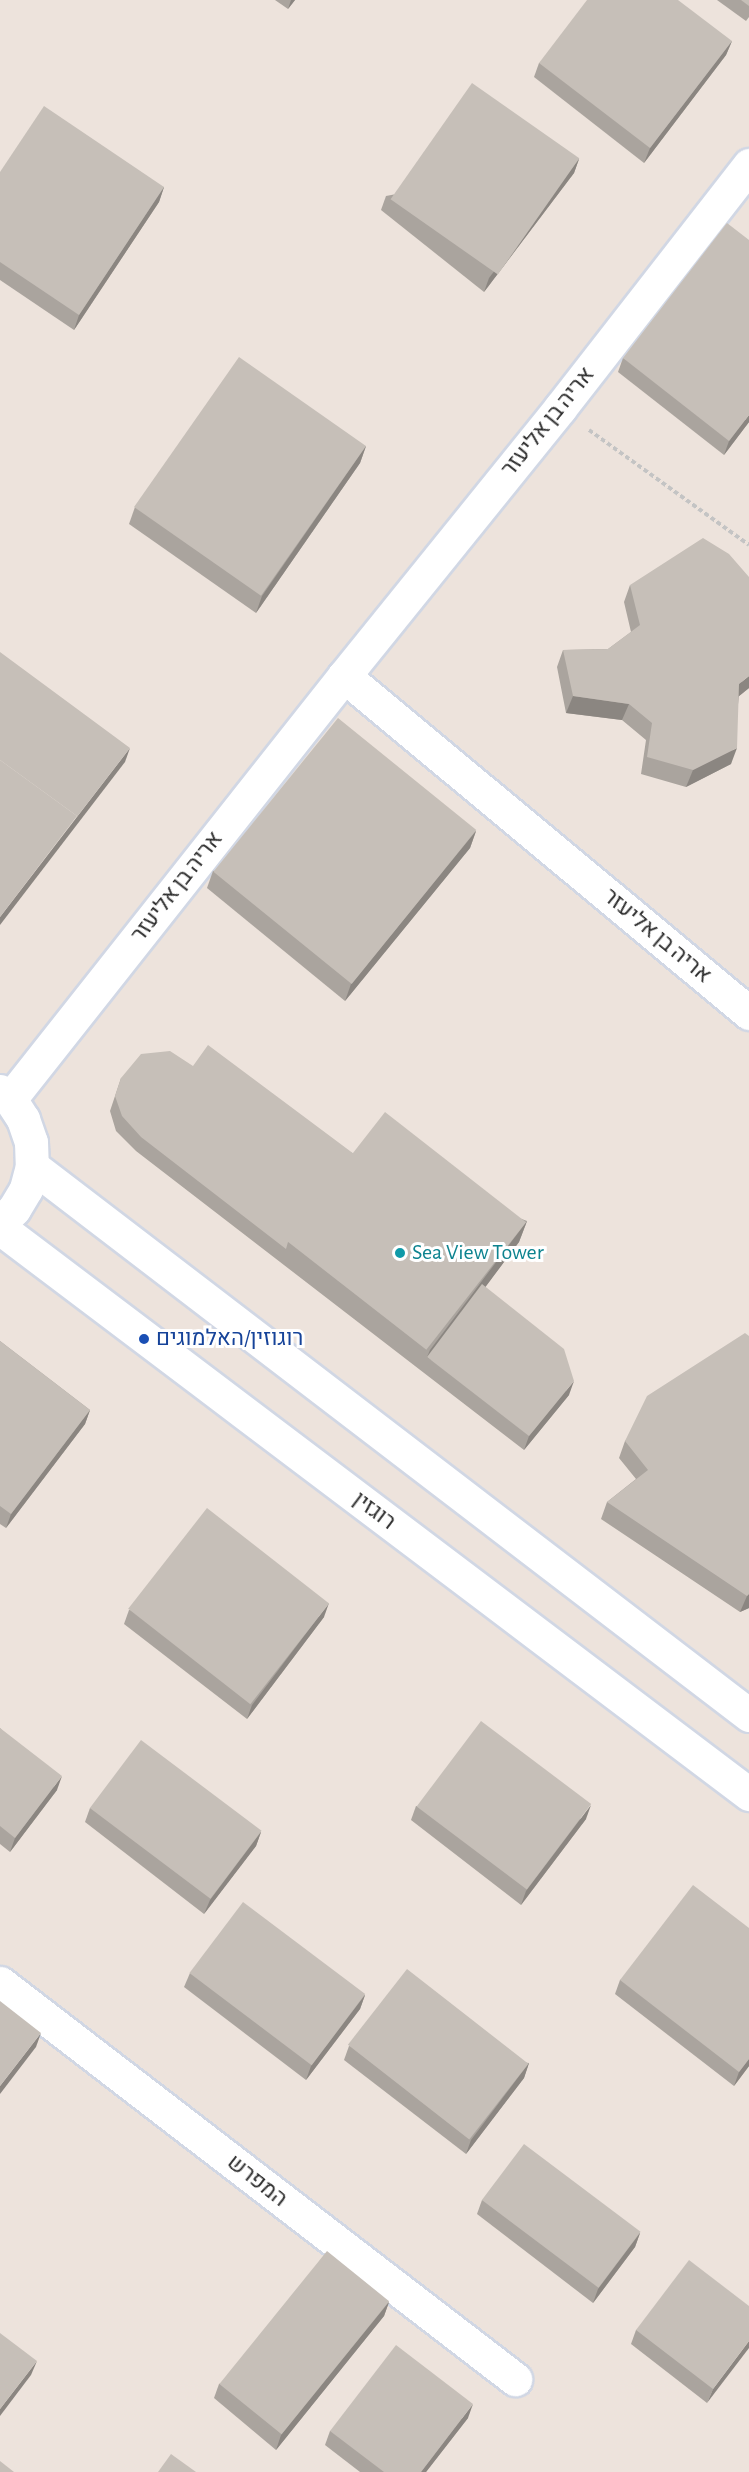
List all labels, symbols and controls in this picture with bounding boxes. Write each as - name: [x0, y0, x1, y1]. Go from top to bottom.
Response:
- street label: אריה בן אליעזר: [496, 362, 600, 482]
- street label: אריה בן אליעזר: [126, 826, 228, 948]
- street label: אריה בן אליעזר: [598, 883, 716, 989]
- place label: Sea View Tower: [412, 1240, 544, 1266]
- marker: Sea View Tower: [393, 1246, 407, 1260]
- place label: רוגוזין/האלמוגים: [156, 1326, 303, 1352]
- marker: רוגוזין/האלמוגים: [137, 1332, 151, 1346]
- street label: רוגזין: [347, 1486, 401, 1536]
- street label: המפרש: [222, 2149, 292, 2213]

